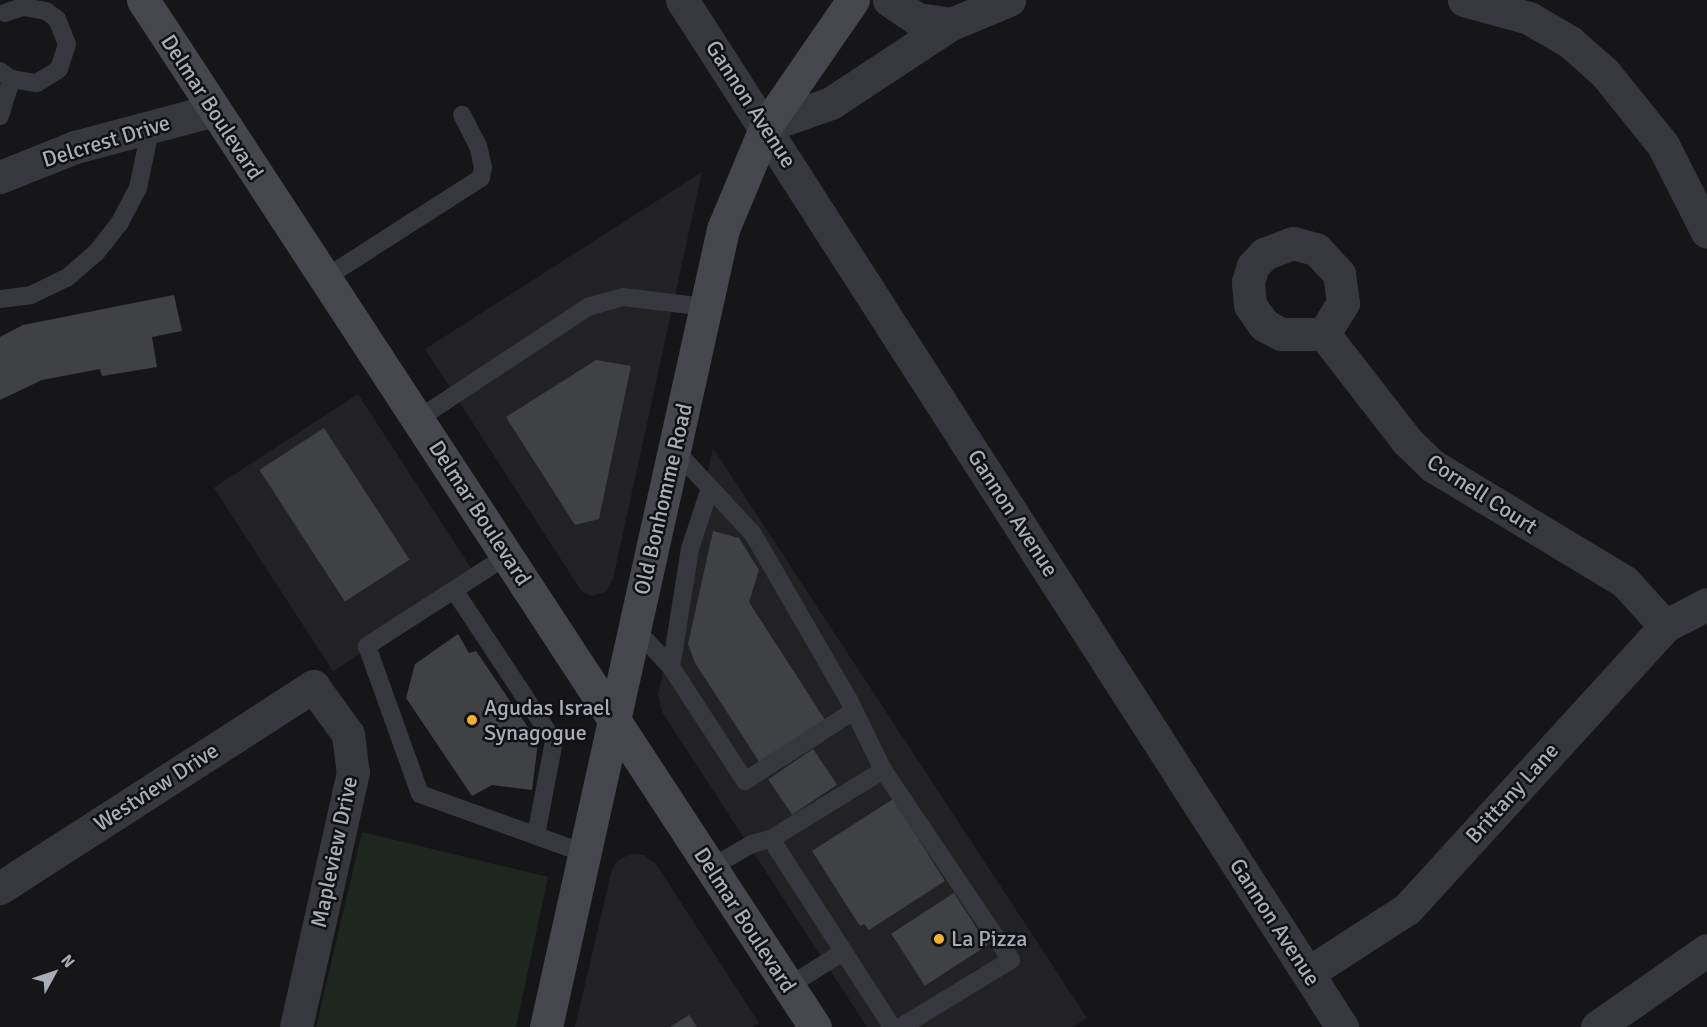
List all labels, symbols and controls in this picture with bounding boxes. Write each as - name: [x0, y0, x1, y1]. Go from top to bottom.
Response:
- street label: Delmar Boulevard: [155, 29, 269, 185]
- street label: Gannon Avenue: [700, 35, 802, 173]
- street label: Delcrest Drive: [39, 109, 173, 173]
- street label: Old Bonhomme Road: [628, 401, 698, 597]
- street label: Delmar Boulevard: [423, 435, 537, 591]
- street label: Gannon Avenue: [962, 444, 1064, 582]
- street label: Cornell Court: [1422, 449, 1542, 539]
- place label: Agudas Israel Synagogue: [484, 694, 611, 746]
- marker: Agudas Israel Synagogue: [465, 713, 479, 727]
- street label: Westview Drive: [89, 737, 223, 837]
- street label: Brittany Lane: [1460, 737, 1564, 849]
- street label: Mapleview Drive: [305, 774, 363, 930]
- street label: Delmar Boulevard: [688, 842, 802, 998]
- street label: Gannon Avenue: [1224, 853, 1326, 991]
- place label: La Pizza: [951, 926, 1028, 952]
- marker: La Pizza: [932, 932, 946, 946]
- north arrow: [24, 943, 84, 1003]
- text: N: [57, 951, 79, 972]

